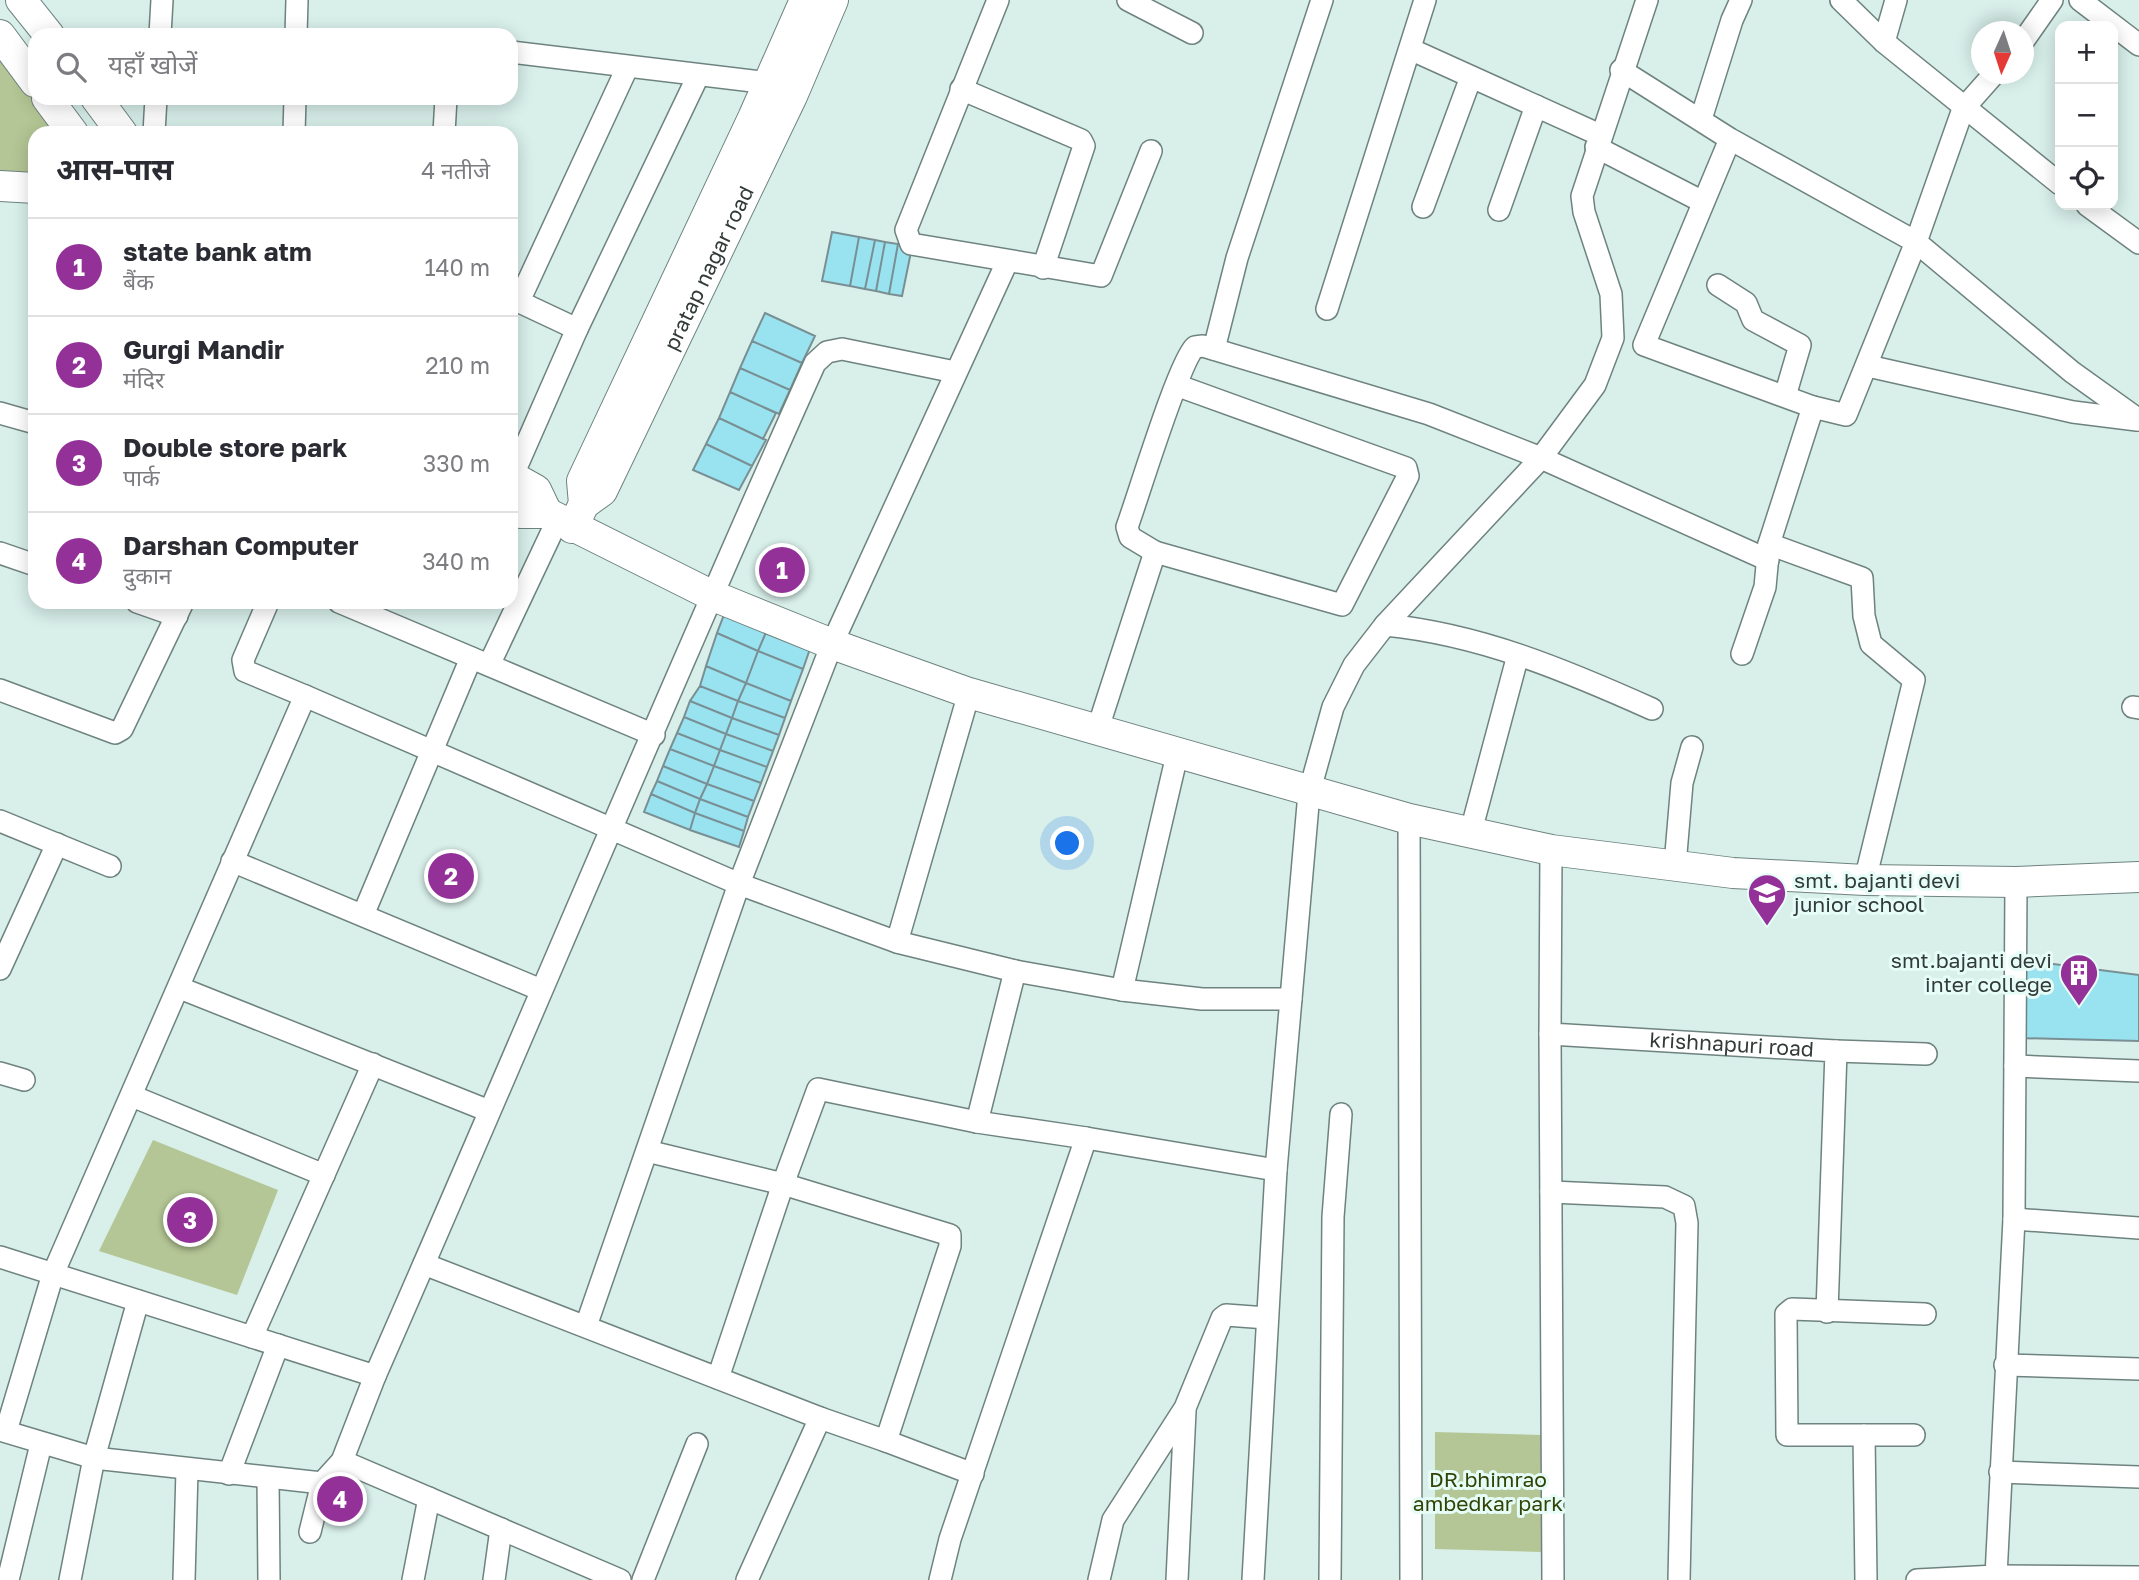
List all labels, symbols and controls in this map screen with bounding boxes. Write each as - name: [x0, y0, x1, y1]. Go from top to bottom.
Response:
- north arrow: [1971, 21, 2034, 84]
- map controls: [2055, 21, 2118, 210]
- button: +: [2055, 21, 2118, 84]
- search box: [28, 28, 518, 105]
- icon: search: [52, 48, 90, 86]
- text: यहाँ खोजें: [108, 49, 197, 80]
- button: −: [2055, 84, 2118, 147]
- button: locate: [2055, 147, 2118, 210]
- text: आस-पास: [56, 151, 173, 187]
- text: 4 नतीजे: [421, 156, 490, 184]
- street label: pratap nagar road: [658, 182, 759, 355]
- text: state bank atm: [123, 236, 312, 267]
- text: 1: [73, 253, 85, 281]
- text: 140 m: [424, 253, 490, 281]
- text: बैंक: [123, 267, 154, 295]
- text: Gurgi Mandir: [123, 334, 284, 365]
- text: 2: [72, 351, 86, 379]
- text: 210 m: [425, 351, 490, 379]
- text: मंदिर: [123, 365, 164, 393]
- text: Double store park: [123, 432, 347, 463]
- text: 3: [72, 449, 86, 477]
- text: 330 m: [423, 449, 490, 477]
- text: पार्क: [123, 463, 160, 491]
- text: Darshan Computer: [123, 530, 359, 561]
- pin: 1: [759, 544, 805, 596]
- text: 4: [72, 547, 86, 575]
- text: 340 m: [422, 547, 490, 575]
- text: दुकान: [123, 561, 172, 589]
- your location: [1050, 826, 1084, 860]
- pin: 2: [428, 850, 474, 902]
- place label: smt. bajanti devi junior school: [1793, 867, 1960, 917]
- school or university icon: smt. bajanti devi junior school: [1746, 872, 1788, 927]
- place label: smt.bajanti devi inter college: [1891, 947, 2052, 997]
- building icon: smt.bajanti devi inter college: [2058, 952, 2100, 1007]
- street label: krishnapuri road: [1649, 1026, 1815, 1062]
- pin: 3: [167, 1194, 213, 1246]
- park label: DR.bhimrao ambedkar park: [1413, 1466, 1563, 1516]
- pin: 4: [317, 1473, 363, 1525]

